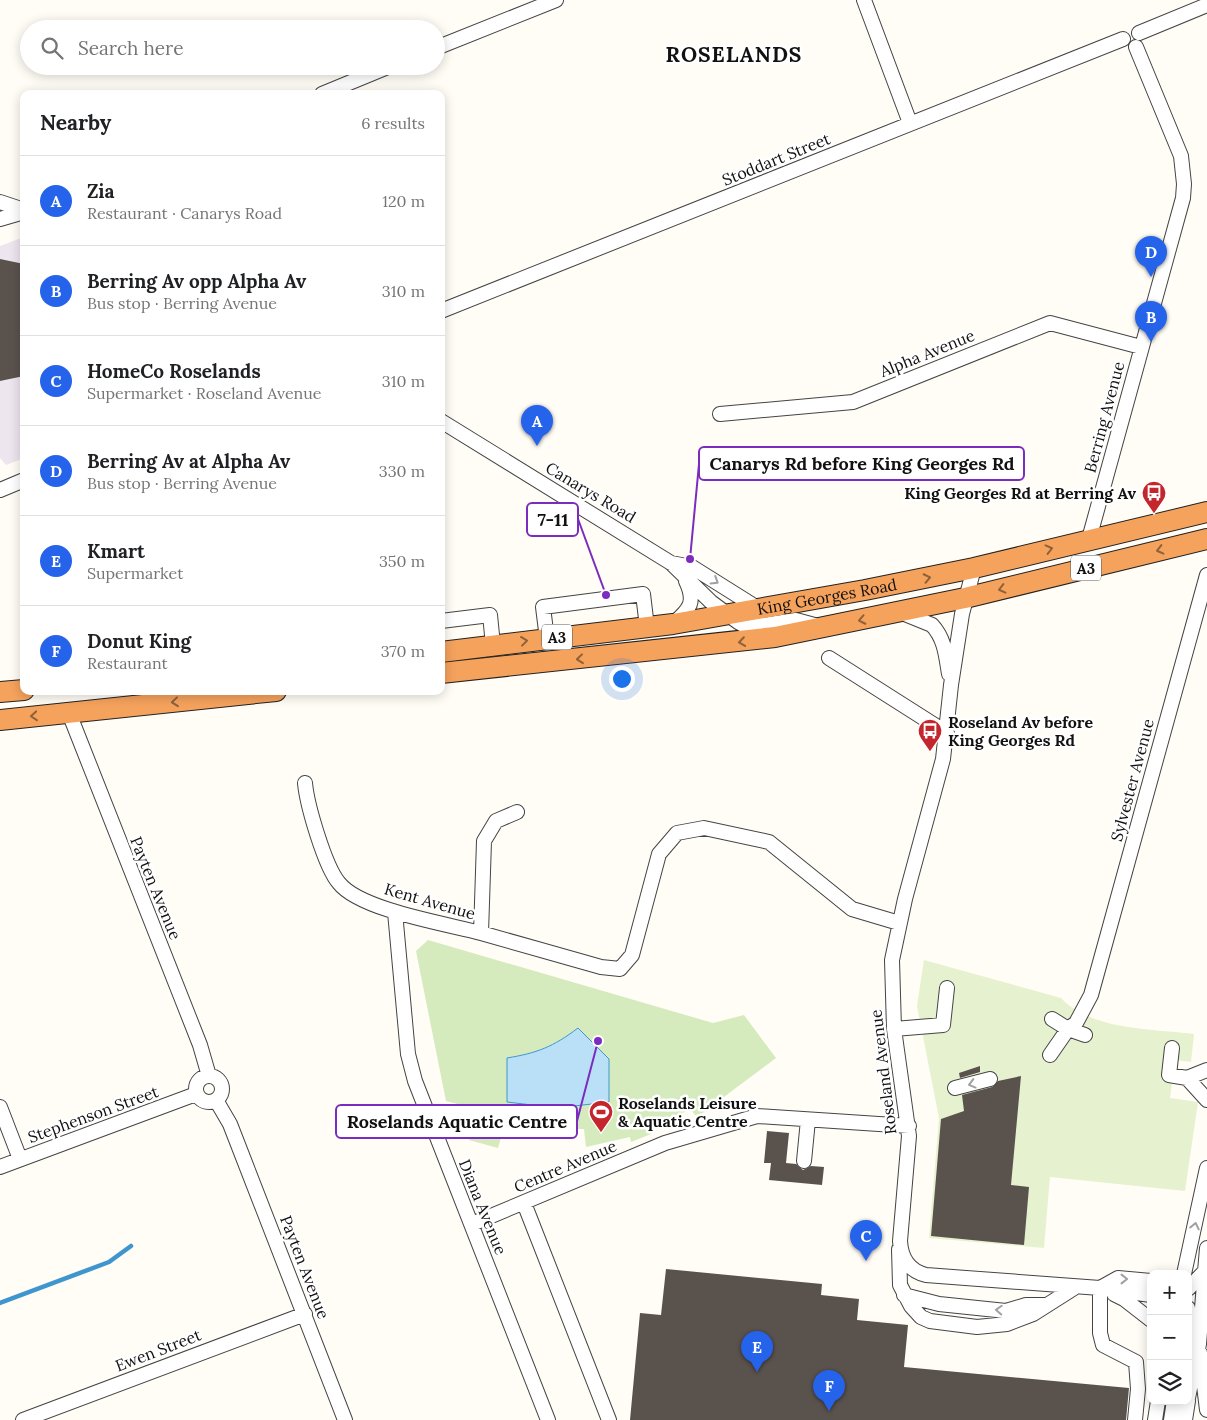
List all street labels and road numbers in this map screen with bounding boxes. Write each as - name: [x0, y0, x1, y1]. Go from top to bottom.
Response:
- street label: Stoddart Street: [719, 128, 834, 190]
- street label: Alpha Avenue: [876, 325, 978, 381]
- street label: Berring Avenue: [1080, 359, 1129, 475]
- street label: Canarys Road: [542, 457, 640, 527]
- road number: A3: [1071, 556, 1101, 580]
- street label: King Georges Road: [756, 574, 899, 619]
- road number: A3: [542, 624, 572, 650]
- street label: Sylvester Avenue: [1106, 716, 1158, 843]
- street label: Payten Avenue: [126, 834, 186, 943]
- street label: Kent Avenue: [382, 878, 478, 924]
- street label: Roseland Avenue: [865, 1008, 901, 1136]
- street label: Stephenson Street: [25, 1081, 162, 1147]
- street label: Centre Avenue: [511, 1135, 620, 1197]
- street label: Diana Avenue: [455, 1156, 511, 1258]
- street label: Payten Avenue: [276, 1212, 334, 1322]
- street label: Ewen Street: [112, 1324, 205, 1376]

